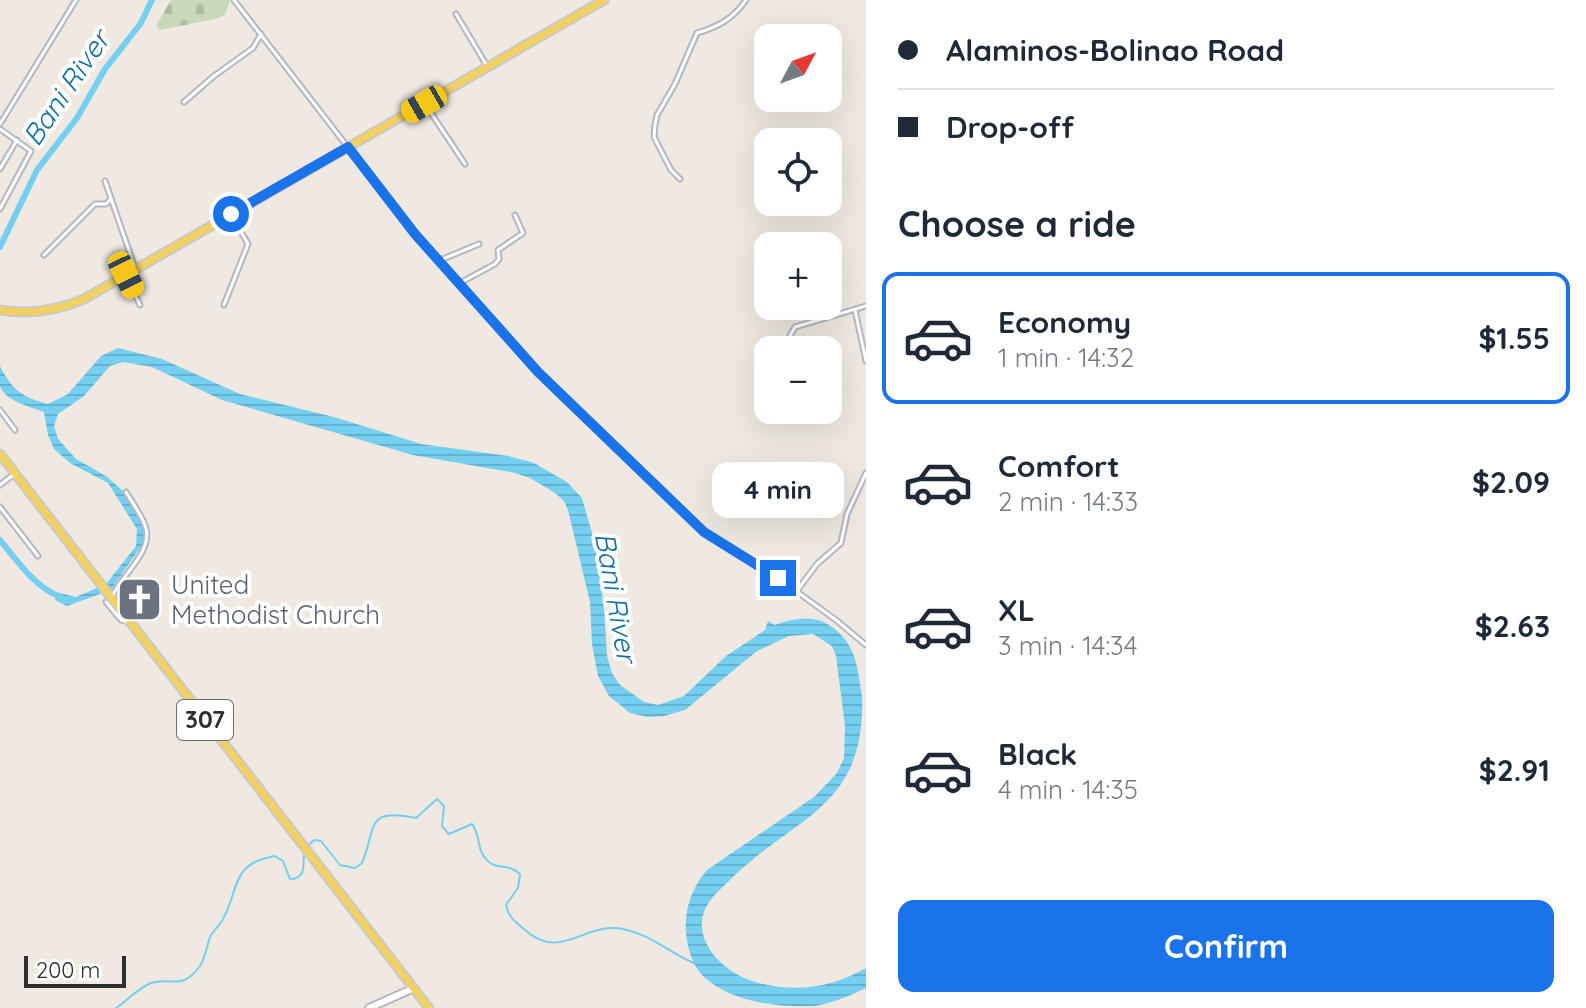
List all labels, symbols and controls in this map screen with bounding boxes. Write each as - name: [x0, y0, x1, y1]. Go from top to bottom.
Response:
- water label: Bani River: [14, 21, 119, 152]
- north arrow: [754, 24, 842, 112]
- map controls: [754, 24, 842, 424]
- text: Alaminos-Bolinao Road: [946, 31, 1284, 69]
- car: [397, 82, 451, 126]
- text: Drop-off: [946, 108, 1074, 146]
- button: locate: [754, 128, 842, 216]
- route start: [213, 196, 249, 232]
- text: Choose a ride: [898, 201, 1136, 246]
- button: +: [754, 232, 842, 320]
- car: [105, 248, 147, 302]
- icon: car: [902, 302, 974, 374]
- text: Economy: [998, 303, 1131, 341]
- text: $1.55: [1478, 319, 1550, 357]
- button: −: [754, 336, 842, 424]
- text: 1 min · 14:32: [998, 341, 1134, 374]
- icon: car: [902, 446, 974, 518]
- text: Comfort: [998, 447, 1119, 485]
- callout: 4 min: [712, 462, 844, 518]
- text: $2.09: [1472, 463, 1550, 501]
- text: 4 min: [744, 473, 812, 506]
- text: 2 min · 14:33: [998, 485, 1138, 518]
- water label: Bani River: [588, 529, 646, 668]
- route end: [760, 560, 796, 596]
- place label: United Methodist Church: [171, 568, 380, 631]
- church icon: United Methodist Church: [116, 576, 164, 624]
- icon: car: [902, 590, 974, 662]
- text: XL: [998, 591, 1035, 629]
- text: $2.63: [1475, 607, 1550, 645]
- text: 3 min · 14:34: [998, 629, 1137, 662]
- road number: 307: [177, 700, 233, 740]
- icon: car: [902, 734, 974, 806]
- text: Black: [998, 735, 1077, 773]
- text: $2.91: [1479, 751, 1550, 789]
- text: 4 min · 14:35: [998, 773, 1138, 806]
- button: Confirm: [898, 900, 1554, 992]
- scale bar: [24, 952, 126, 988]
- text: 200 m: [36, 956, 100, 984]

